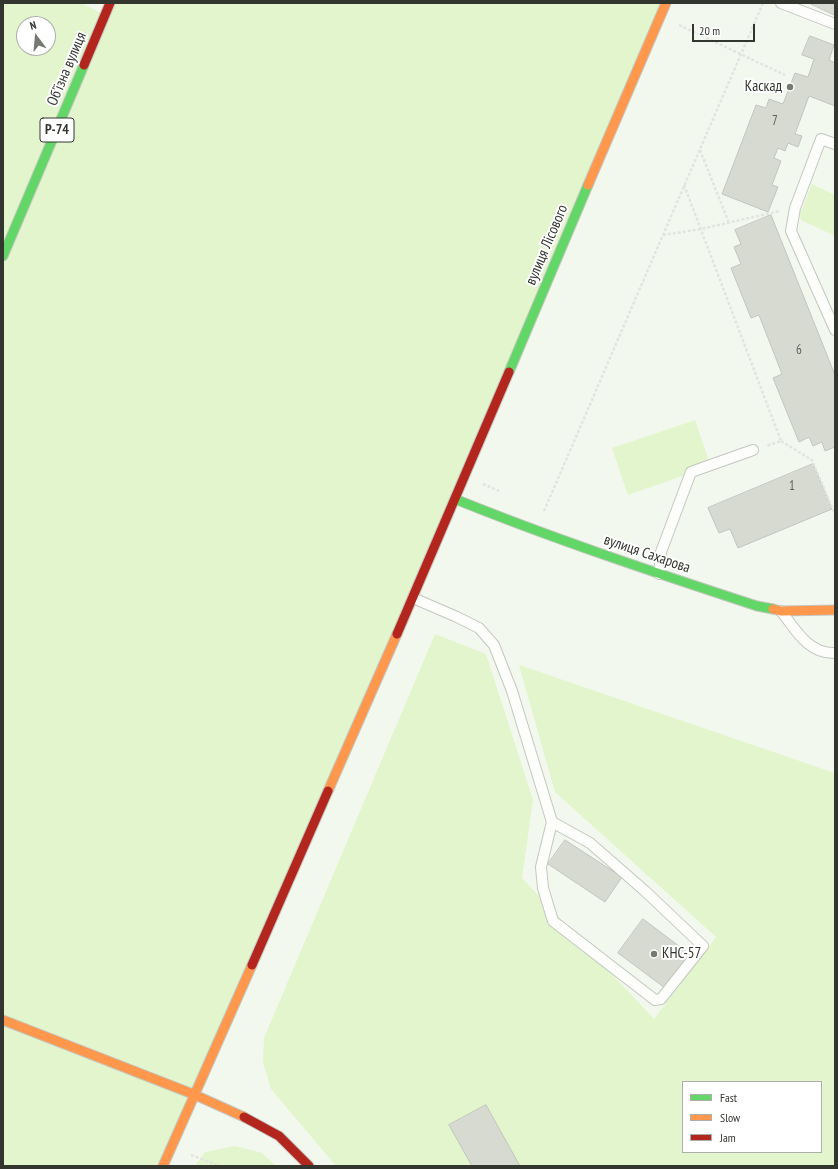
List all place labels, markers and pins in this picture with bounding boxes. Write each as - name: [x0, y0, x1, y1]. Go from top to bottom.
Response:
- place label: Каскад: [745, 78, 782, 96]
- marker: Каскад: [785, 82, 795, 92]
- place label: КНС-57: [662, 945, 701, 963]
- marker: КНС-57: [649, 949, 659, 959]

